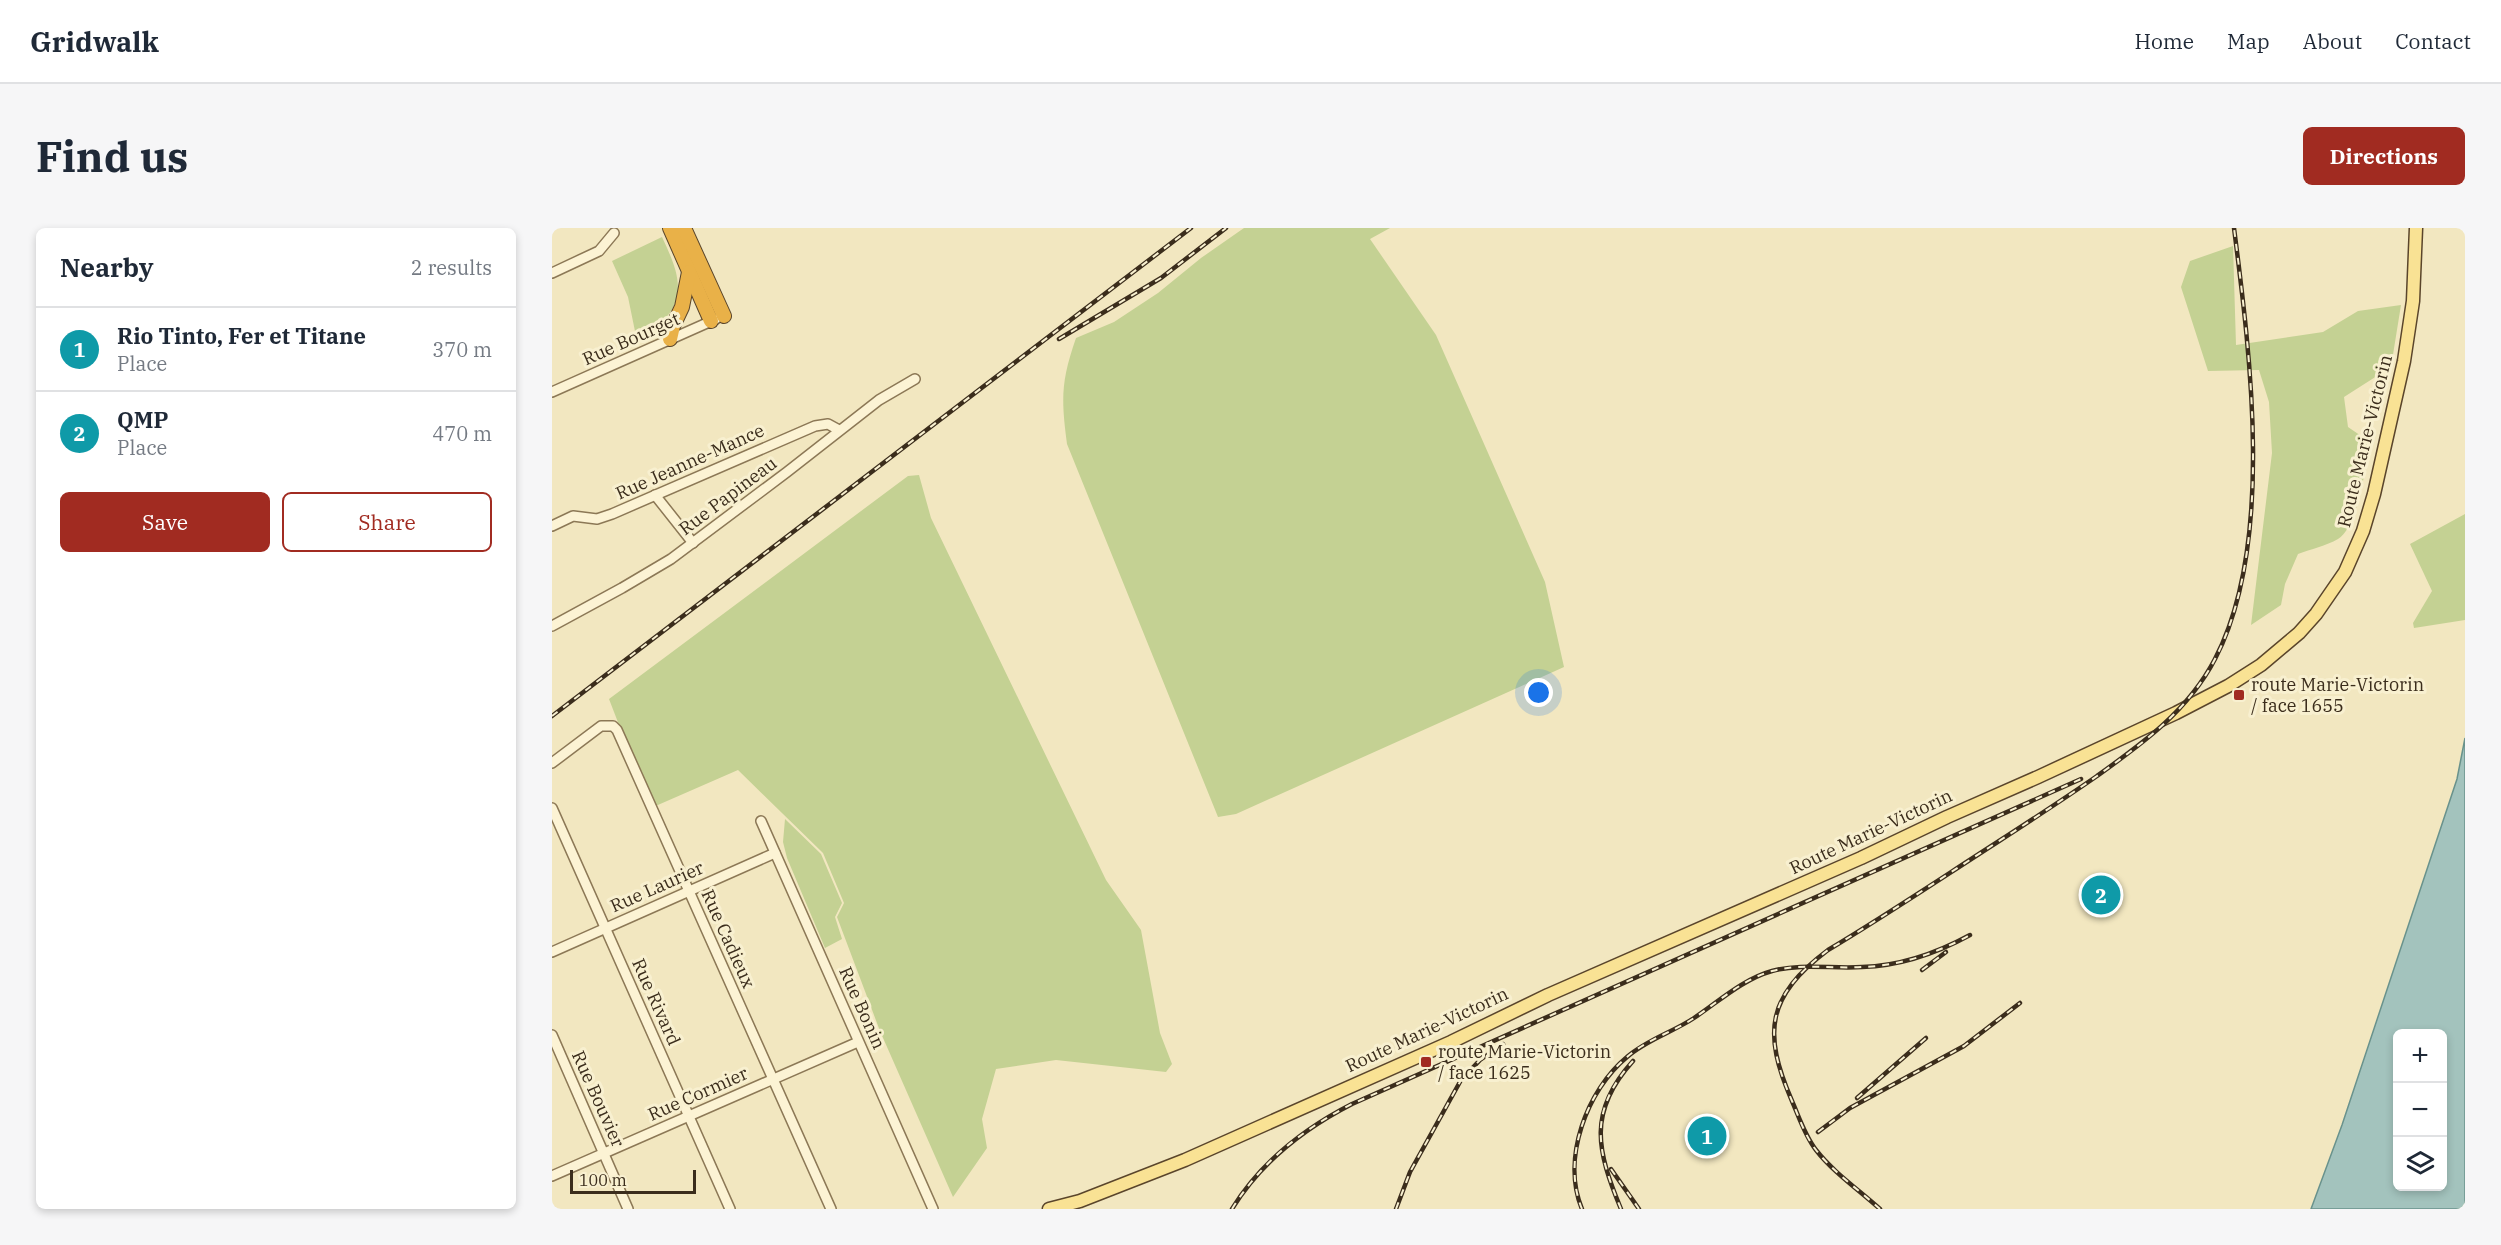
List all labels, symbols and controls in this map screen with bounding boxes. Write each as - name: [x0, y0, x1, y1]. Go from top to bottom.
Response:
- text: Gridwalk: [30, 23, 159, 60]
- text: Home: [2134, 27, 2194, 55]
- text: Map: [2227, 27, 2270, 55]
- text: About: [2303, 27, 2362, 55]
- text: Contact: [2395, 27, 2471, 55]
- button: Directions: [2303, 127, 2465, 185]
- text: Find us: [36, 129, 188, 184]
- text: Nearby: [60, 250, 154, 284]
- text: 2 results: [411, 254, 492, 281]
- street label: Rue Bourget: [579, 307, 683, 370]
- text: Rio Tinto, Fer et Titane: [117, 321, 366, 350]
- text: 1: [74, 336, 86, 363]
- text: 370 m: [432, 336, 492, 363]
- text: Place: [117, 350, 167, 377]
- street label: Route Marie-Victorin: [2332, 352, 2397, 530]
- text: QMP: [117, 405, 168, 434]
- street label: Rue Jeanne-Mance: [612, 418, 768, 505]
- text: 2: [74, 420, 86, 447]
- text: 470 m: [432, 420, 492, 447]
- text: Place: [117, 434, 167, 461]
- street label: Rue Papineau: [674, 451, 781, 540]
- button: Save: [60, 492, 270, 552]
- button: Share: [282, 492, 492, 552]
- place label: route Marie-Victorin / face 1655: [2251, 673, 2424, 717]
- your location: [1524, 678, 1553, 707]
- marker: route Marie-Victorin / face 1655: [2232, 688, 2246, 702]
- street label: Route Marie-Victorin: [1786, 784, 1956, 879]
- street label: Rue Laurier: [607, 856, 707, 917]
- pin: 2: [2082, 872, 2120, 918]
- street label: Rue Cadieux: [696, 886, 760, 992]
- street label: Rue Rivard: [627, 955, 686, 1049]
- street label: Rue Bonin: [834, 963, 891, 1053]
- street label: Route Marie-Victorin: [1342, 982, 1512, 1077]
- map controls: [2393, 1029, 2447, 1191]
- button: +: [2393, 1029, 2447, 1083]
- place label: route Marie-Victorin / face 1625: [1438, 1040, 1611, 1084]
- street label: Rue Bouvier: [567, 1047, 630, 1151]
- marker: route Marie-Victorin / face 1625: [1419, 1055, 1433, 1069]
- street label: Rue Cormier: [644, 1061, 751, 1126]
- button: −: [2393, 1083, 2447, 1137]
- pin: 1: [1688, 1114, 1726, 1158]
- button: layers: [2393, 1137, 2447, 1191]
- scale bar: [570, 1167, 696, 1194]
- text: 100 m: [579, 1170, 627, 1190]

